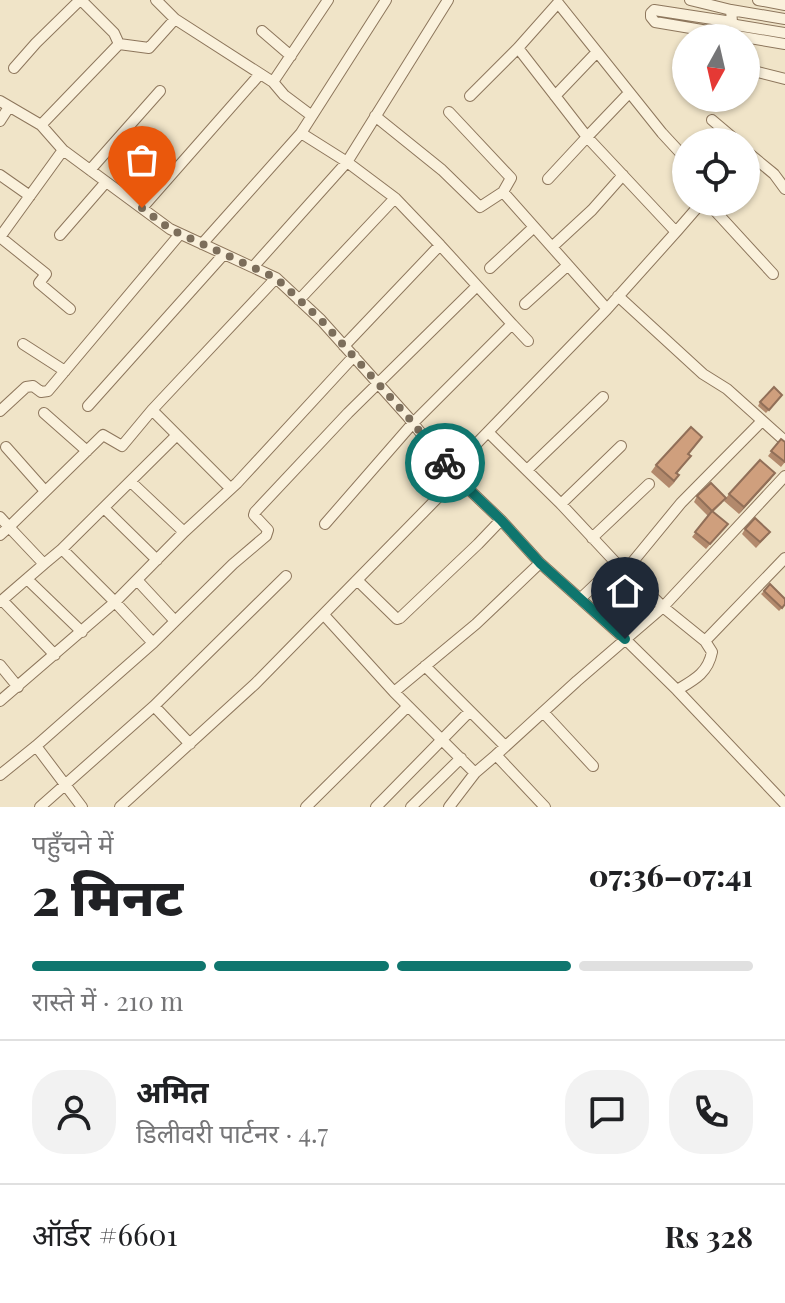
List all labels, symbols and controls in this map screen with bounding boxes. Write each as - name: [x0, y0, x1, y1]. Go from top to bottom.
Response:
- north arrow: [672, 24, 760, 112]
- map controls: [672, 24, 760, 216]
- pin: [108, 126, 176, 208]
- button: locate: [672, 128, 760, 216]
- icon: bag: [120, 138, 164, 182]
- courier: [405, 423, 485, 503]
- icon: bike: [423, 441, 467, 485]
- pin: [591, 557, 659, 639]
- icon: home: [603, 569, 647, 613]
- text: पहुँचने में: [32, 826, 114, 861]
- text: 07:36–07:41: [589, 855, 753, 895]
- text: 2 मिनट: [32, 860, 183, 929]
- text: रास्ते में · 210 m: [32, 983, 183, 1018]
- button: person: [32, 1070, 116, 1154]
- button: chat: [565, 1070, 649, 1154]
- button: phone: [669, 1070, 753, 1154]
- text: अमित: [136, 1071, 209, 1111]
- text: डिलीवरी पार्टनर · 4.7: [136, 1115, 328, 1150]
- text: ऑर्डर #6601: [32, 1214, 178, 1254]
- text: Rs 328: [664, 1216, 753, 1256]

